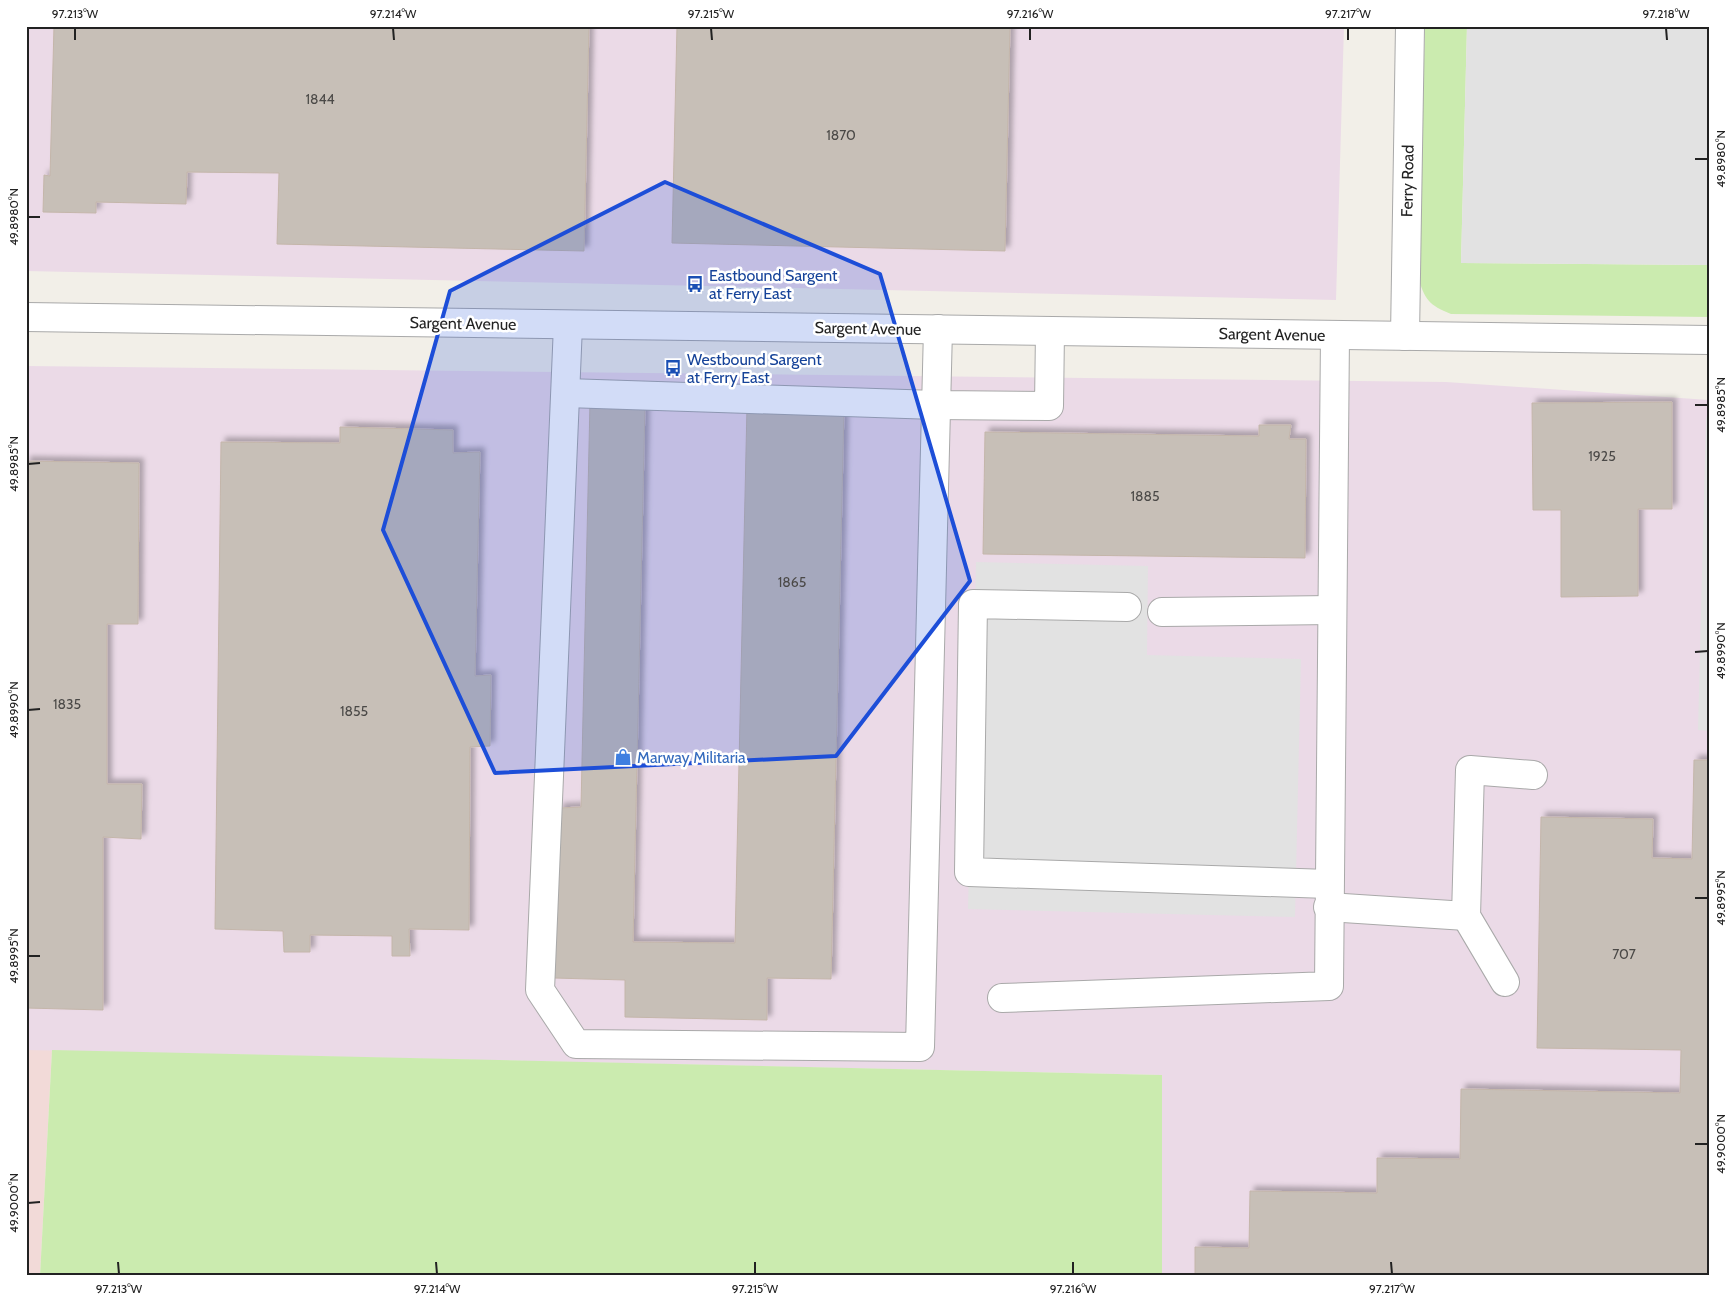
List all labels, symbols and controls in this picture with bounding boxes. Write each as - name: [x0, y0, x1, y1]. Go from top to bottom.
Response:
- text: 97.213°W: [52, 6, 99, 21]
- text: 97.214°W: [370, 6, 417, 21]
- text: 97.215°W: [688, 6, 735, 21]
- text: 97.216°W: [1007, 6, 1054, 21]
- text: 97.217°W: [1325, 6, 1372, 21]
- text: 97.218°W: [1642, 6, 1690, 21]
- house number: 1844: [305, 90, 335, 108]
- house number: 1870: [826, 126, 856, 144]
- text: 49.8980°N: [1713, 130, 1728, 188]
- street label: Ferry Road: [1397, 145, 1418, 217]
- text: 49.8980°N: [6, 188, 21, 246]
- place label: Eastbound Sargent at Ferry East: [709, 266, 838, 303]
- bus stop icon: Eastbound Sargent at Ferry East: [685, 274, 705, 294]
- street label: Sargent Avenue: [409, 313, 516, 334]
- street label: Sargent Avenue: [814, 318, 921, 339]
- street label: Sargent Avenue: [1218, 324, 1325, 345]
- place label: Westbound Sargent at Ferry East: [687, 350, 822, 387]
- bus stop icon: Westbound Sargent at Ferry East: [663, 358, 683, 378]
- text: 49.8985°N: [1713, 377, 1728, 433]
- text: 49.8985°N: [6, 436, 21, 492]
- house number: 1925: [1588, 447, 1616, 465]
- house number: 1885: [1130, 487, 1160, 505]
- house number: 1865: [778, 573, 806, 591]
- text: 49.8990°N: [1713, 622, 1728, 680]
- text: 49.8990°N: [6, 681, 21, 739]
- house number: 1835: [53, 695, 81, 713]
- house number: 1855: [340, 702, 368, 720]
- shop icon: Marway Militaria: [613, 747, 633, 767]
- place label: Marway Militaria: [637, 748, 746, 767]
- text: 49.8995°N: [1713, 870, 1728, 926]
- text: 49.8995°N: [6, 928, 21, 984]
- house number: 707: [1612, 945, 1636, 963]
- text: 49.9000°N: [1713, 1114, 1728, 1174]
- text: 49.9000°N: [6, 1173, 21, 1233]
- text: 97.213°W: [96, 1281, 143, 1296]
- text: 97.214°W: [414, 1281, 461, 1296]
- text: 97.215°W: [732, 1281, 779, 1296]
- text: 97.216°W: [1050, 1281, 1097, 1296]
- text: 97.217°W: [1369, 1281, 1416, 1296]

